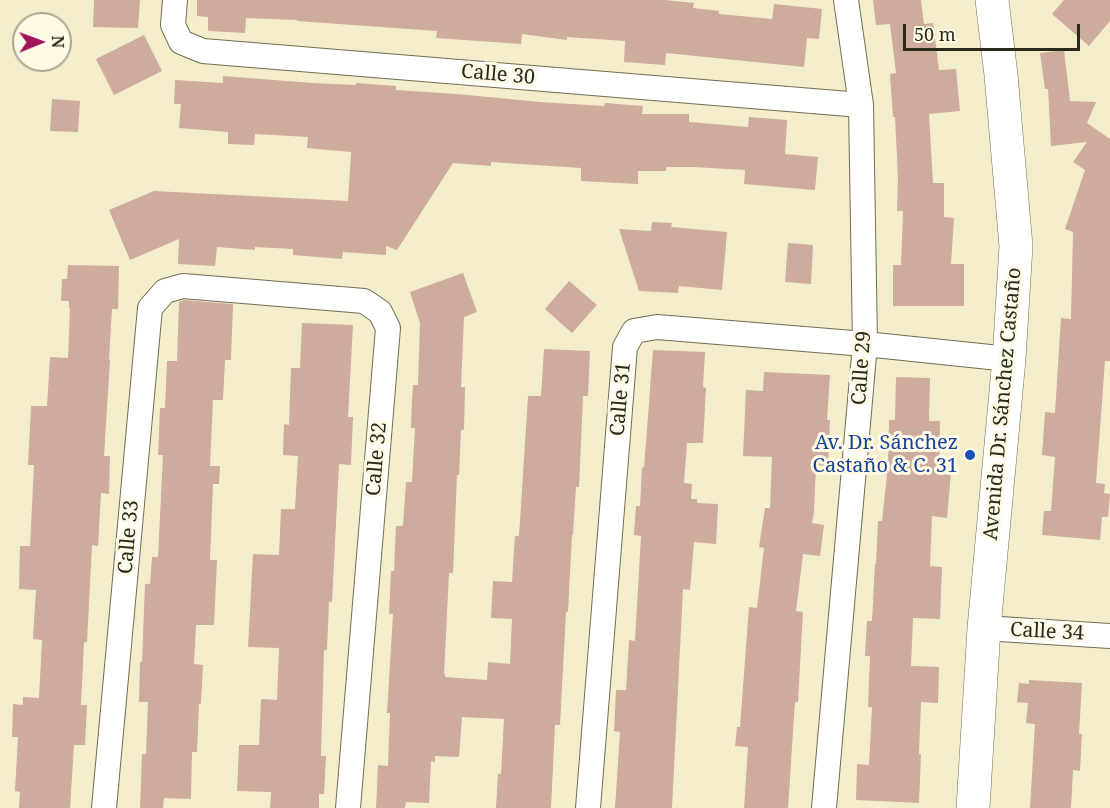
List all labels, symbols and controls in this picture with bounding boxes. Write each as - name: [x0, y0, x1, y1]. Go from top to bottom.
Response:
- north arrow: [12, 12, 72, 72]
- scale bar: [906, 12, 1083, 50]
- text: 50 m: [914, 22, 956, 46]
- text: N: [47, 35, 69, 48]
- street label: Calle 30: [460, 60, 536, 90]
- street label: Avenida Dr. Sánchez Castaño: [979, 267, 1027, 541]
- street label: Calle 29: [847, 330, 877, 406]
- street label: Calle 31: [606, 361, 636, 437]
- street label: Calle 32: [362, 421, 392, 497]
- place label: Av. Dr. Sánchez Castaño & C. 31: [813, 431, 958, 478]
- marker: Av. Dr. Sánchez Castaño & C. 31: [963, 448, 977, 462]
- street label: Calle 33: [114, 499, 144, 575]
- street label: Calle 34: [1009, 618, 1085, 646]

